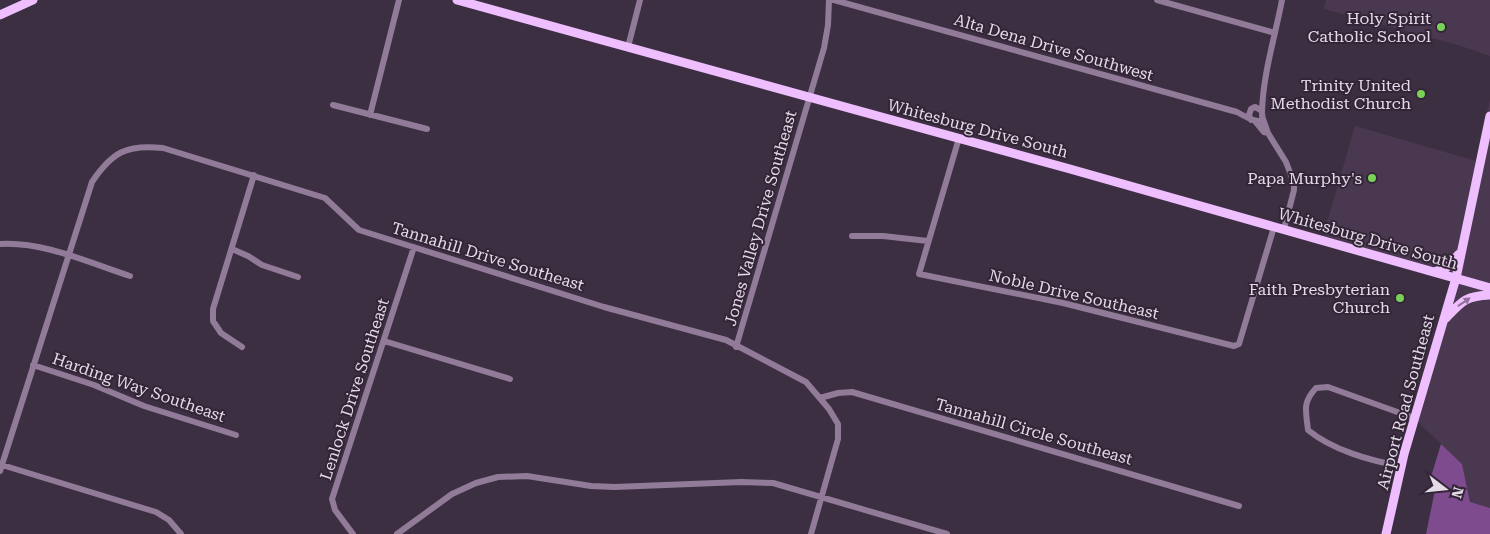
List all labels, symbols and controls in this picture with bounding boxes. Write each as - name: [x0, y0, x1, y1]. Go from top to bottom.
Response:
- place label: Holy Spirit Catholic School: [1308, 9, 1431, 46]
- street label: Alta Dena Drive Southwest: [952, 10, 1156, 85]
- marker: Holy Spirit Catholic School: [1435, 21, 1447, 33]
- place label: Trinity United Methodist Church: [1271, 76, 1411, 113]
- marker: Trinity United Methodist Church: [1415, 88, 1427, 100]
- street label: Whitesburg Drive South: [886, 95, 1070, 162]
- street label: Jones Valley Drive Southeast: [721, 108, 800, 328]
- place label: Papa Murphy's: [1247, 169, 1362, 188]
- marker: Papa Murphy's: [1366, 172, 1378, 184]
- street label: Whitesburg Drive South: [1276, 204, 1460, 273]
- street label: Tannahill Drive Southeast: [389, 218, 586, 295]
- street label: Noble Drive Southeast: [987, 266, 1161, 323]
- place label: Faith Presbyterian Church: [1249, 280, 1390, 317]
- marker: Faith Presbyterian Church: [1394, 292, 1406, 304]
- street label: Lenlock Drive Southeast: [316, 296, 393, 482]
- one-way arrow: [1457, 297, 1470, 306]
- street label: Airport Road Southeast: [1373, 312, 1438, 492]
- street label: Harding Way Southeast: [50, 349, 228, 426]
- street label: Tannahill Circle Southeast: [933, 394, 1135, 469]
- north arrow: [1420, 464, 1470, 514]
- text: N: [1448, 485, 1467, 500]

